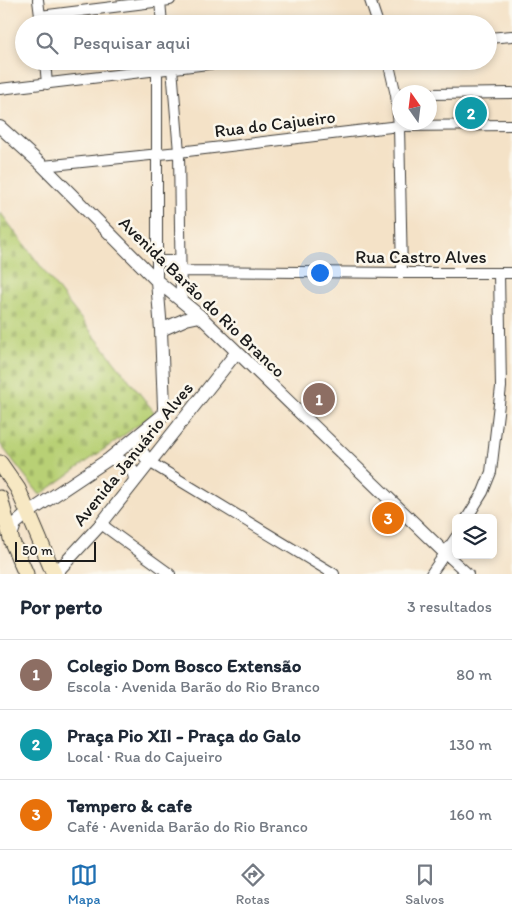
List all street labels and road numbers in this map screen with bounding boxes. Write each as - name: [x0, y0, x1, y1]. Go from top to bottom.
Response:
- street label: Rua do Cajueiro: [213, 106, 337, 142]
- street label: Avenida Barão do Rio Branco: [114, 212, 290, 382]
- street label: Rua Castro Alves: [355, 246, 487, 268]
- street label: Avenida Januário Alves: [68, 378, 198, 530]

